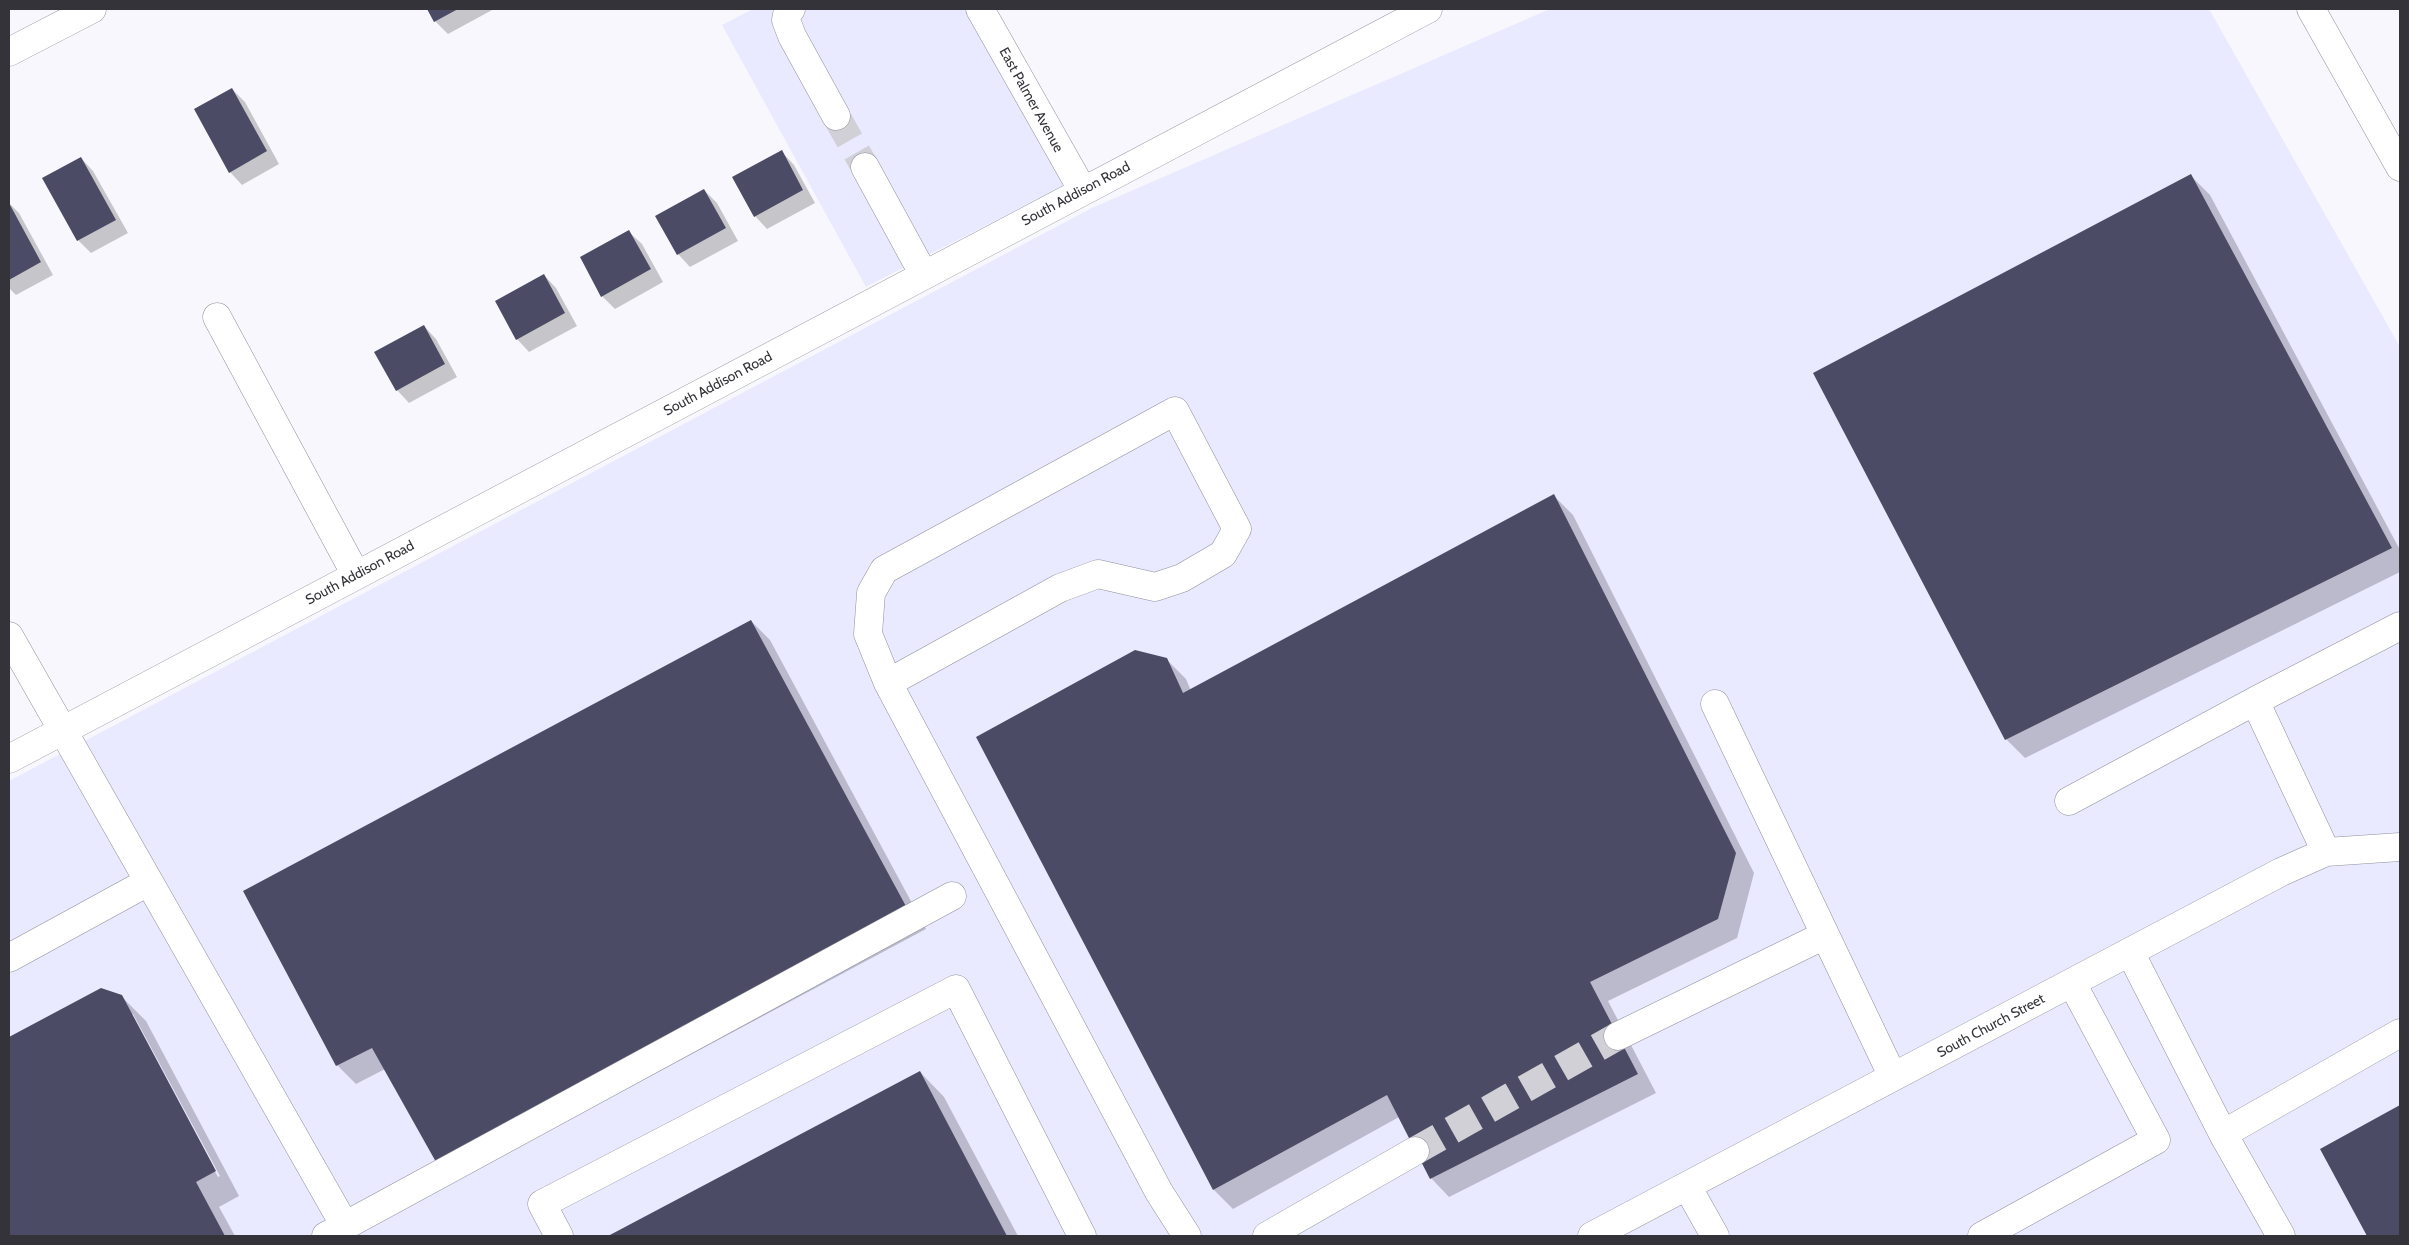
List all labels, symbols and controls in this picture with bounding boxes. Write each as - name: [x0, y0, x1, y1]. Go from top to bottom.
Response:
- street label: East Palmer Avenue: [995, 45, 1067, 155]
- street label: South Addison Road: [1019, 158, 1133, 230]
- street label: South Addison Road: [661, 348, 775, 420]
- street label: South Addison Road: [303, 537, 417, 609]
- street label: South Church Street: [1934, 991, 2048, 1061]

